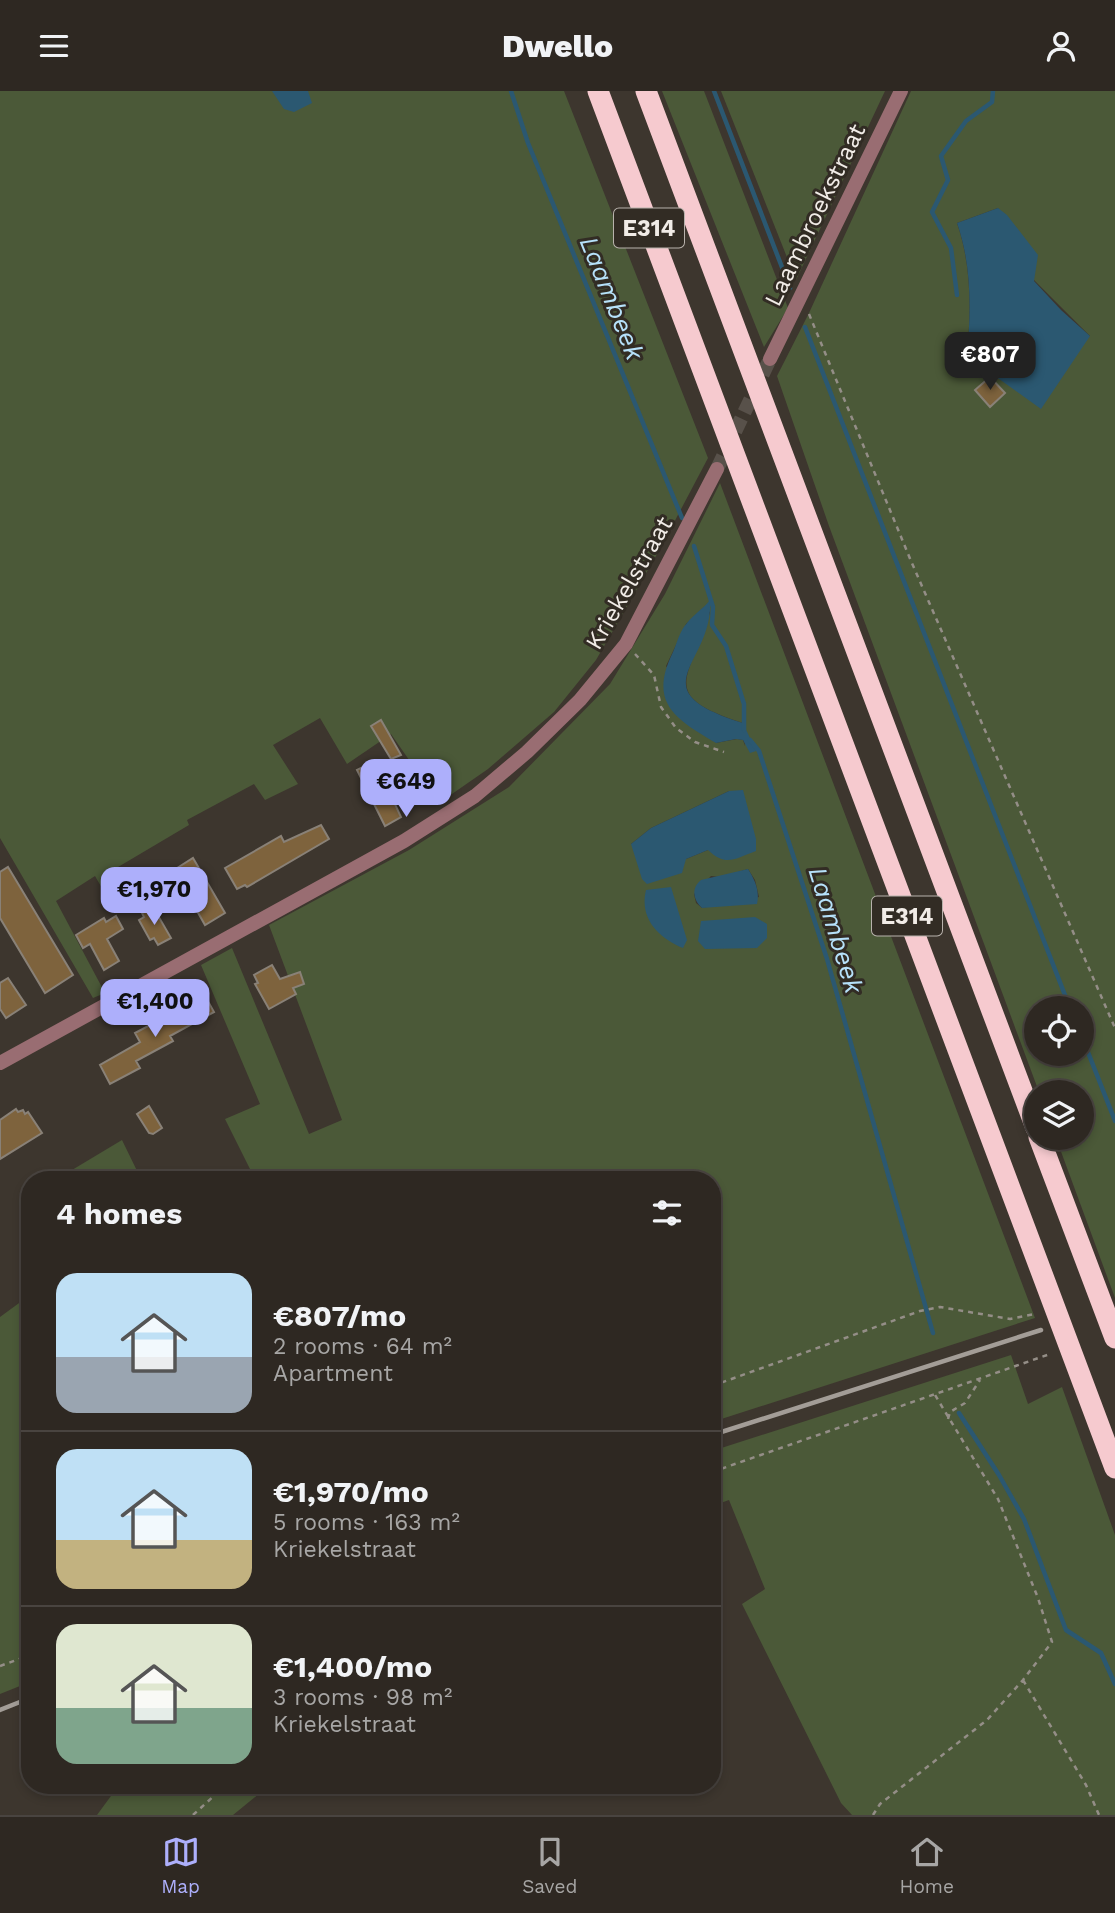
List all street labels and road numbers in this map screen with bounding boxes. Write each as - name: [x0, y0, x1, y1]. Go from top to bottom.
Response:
- street label: Laambroekstraat: [759, 119, 871, 311]
- road number: E314: [614, 209, 684, 247]
- street label: Kriekelstraat: [580, 511, 678, 655]
- road number: E314: [872, 897, 942, 936]

